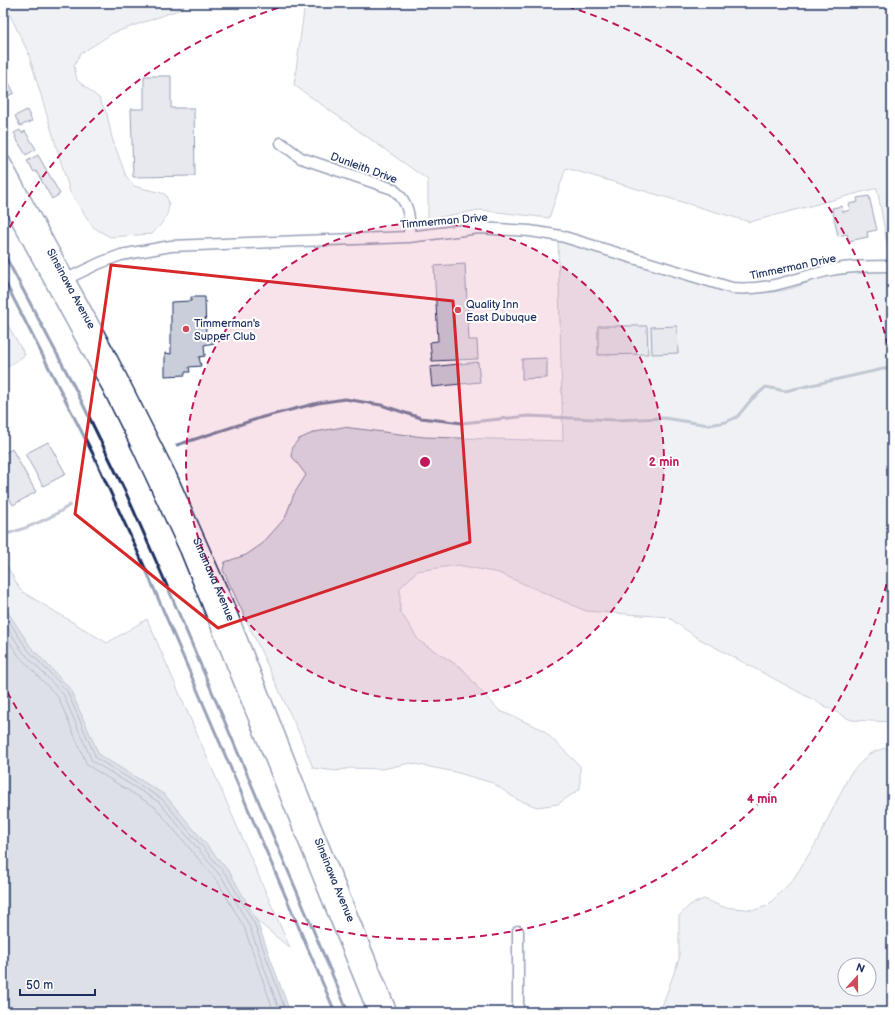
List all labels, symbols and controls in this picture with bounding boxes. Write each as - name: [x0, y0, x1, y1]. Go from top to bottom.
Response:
- street label: Dunleith Drive: [329, 150, 400, 186]
- street label: Timmerman Drive: [400, 211, 489, 231]
- street label: Sinsinawa Avenue: [44, 246, 99, 331]
- street label: Timmerman Drive: [749, 251, 838, 282]
- place label: Quality Inn East Dubuque: [466, 298, 537, 324]
- marker: Quality Inn East Dubuque: [453, 305, 463, 315]
- place label: Timmerman's Supper Club: [194, 317, 260, 343]
- marker: Timmerman's Supper Club: [181, 324, 191, 334]
- centre of rings: [418, 455, 432, 469]
- text: 2 min: [649, 455, 679, 470]
- street label: Sinsinawa Avenue: [190, 536, 238, 623]
- text: 4 min: [747, 792, 777, 807]
- street label: Sinsinawa Avenue: [312, 836, 358, 924]
- north arrow: [837, 957, 877, 997]
- text: N: [854, 961, 867, 976]
- scale bar: [20, 971, 95, 997]
- text: 50 m: [26, 978, 53, 993]

